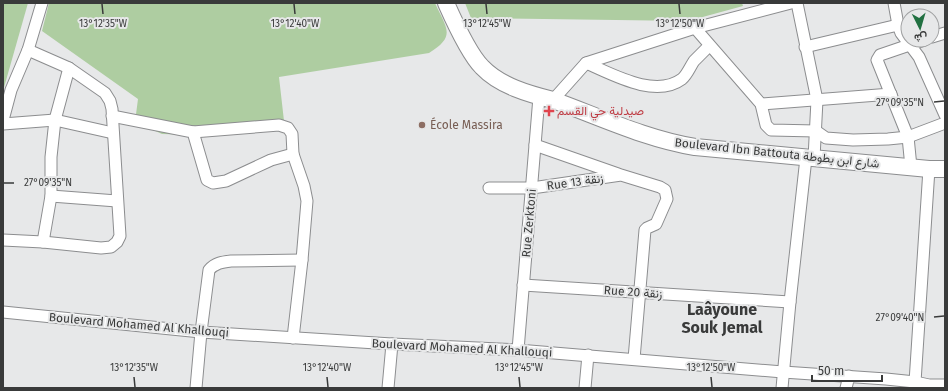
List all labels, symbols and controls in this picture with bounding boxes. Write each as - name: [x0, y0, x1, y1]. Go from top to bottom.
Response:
- north arrow: [900, 8, 940, 48]
- text: 13°12'35"W: [79, 18, 128, 30]
- text: 13°12'40"W: [271, 18, 320, 30]
- text: 13°12'45"W: [463, 18, 512, 30]
- text: 13°12'50"W: [656, 18, 705, 30]
- text: ش: [914, 30, 928, 45]
- text: 27°09'35"N: [876, 97, 924, 109]
- place label: صيدلية حي القسم: [557, 104, 644, 121]
- marker: صيدلية حي القسم: [544, 106, 554, 116]
- place label: École Massira: [430, 117, 503, 132]
- marker: École Massira: [417, 120, 427, 130]
- street label: Boulevard Ibn Battouta شارع ابن بطوطة: [674, 135, 880, 173]
- street label: Rue 13 زنقة: [546, 171, 604, 194]
- text: 27°09'35"N: [24, 177, 72, 189]
- street label: Rue Zerktoni: [519, 188, 539, 258]
- street label: Rue 20 زنقة: [603, 283, 663, 302]
- district label: Laâyoune Souk Jemal: [681, 300, 763, 337]
- street label: Boulevard Mohamed Al Khallouqi: [48, 310, 230, 340]
- text: 27°09'40"N: [876, 312, 924, 324]
- street label: Boulevard Mohamed Al Khallouqi: [371, 336, 553, 360]
- scale bar: [812, 357, 882, 383]
- text: 13°12'35"W: [110, 362, 159, 374]
- text: 13°12'40"W: [303, 362, 352, 374]
- text: 13°12'45"W: [495, 362, 544, 374]
- text: 13°12'50"W: [687, 362, 736, 374]
- text: 50 m: [818, 364, 844, 378]

